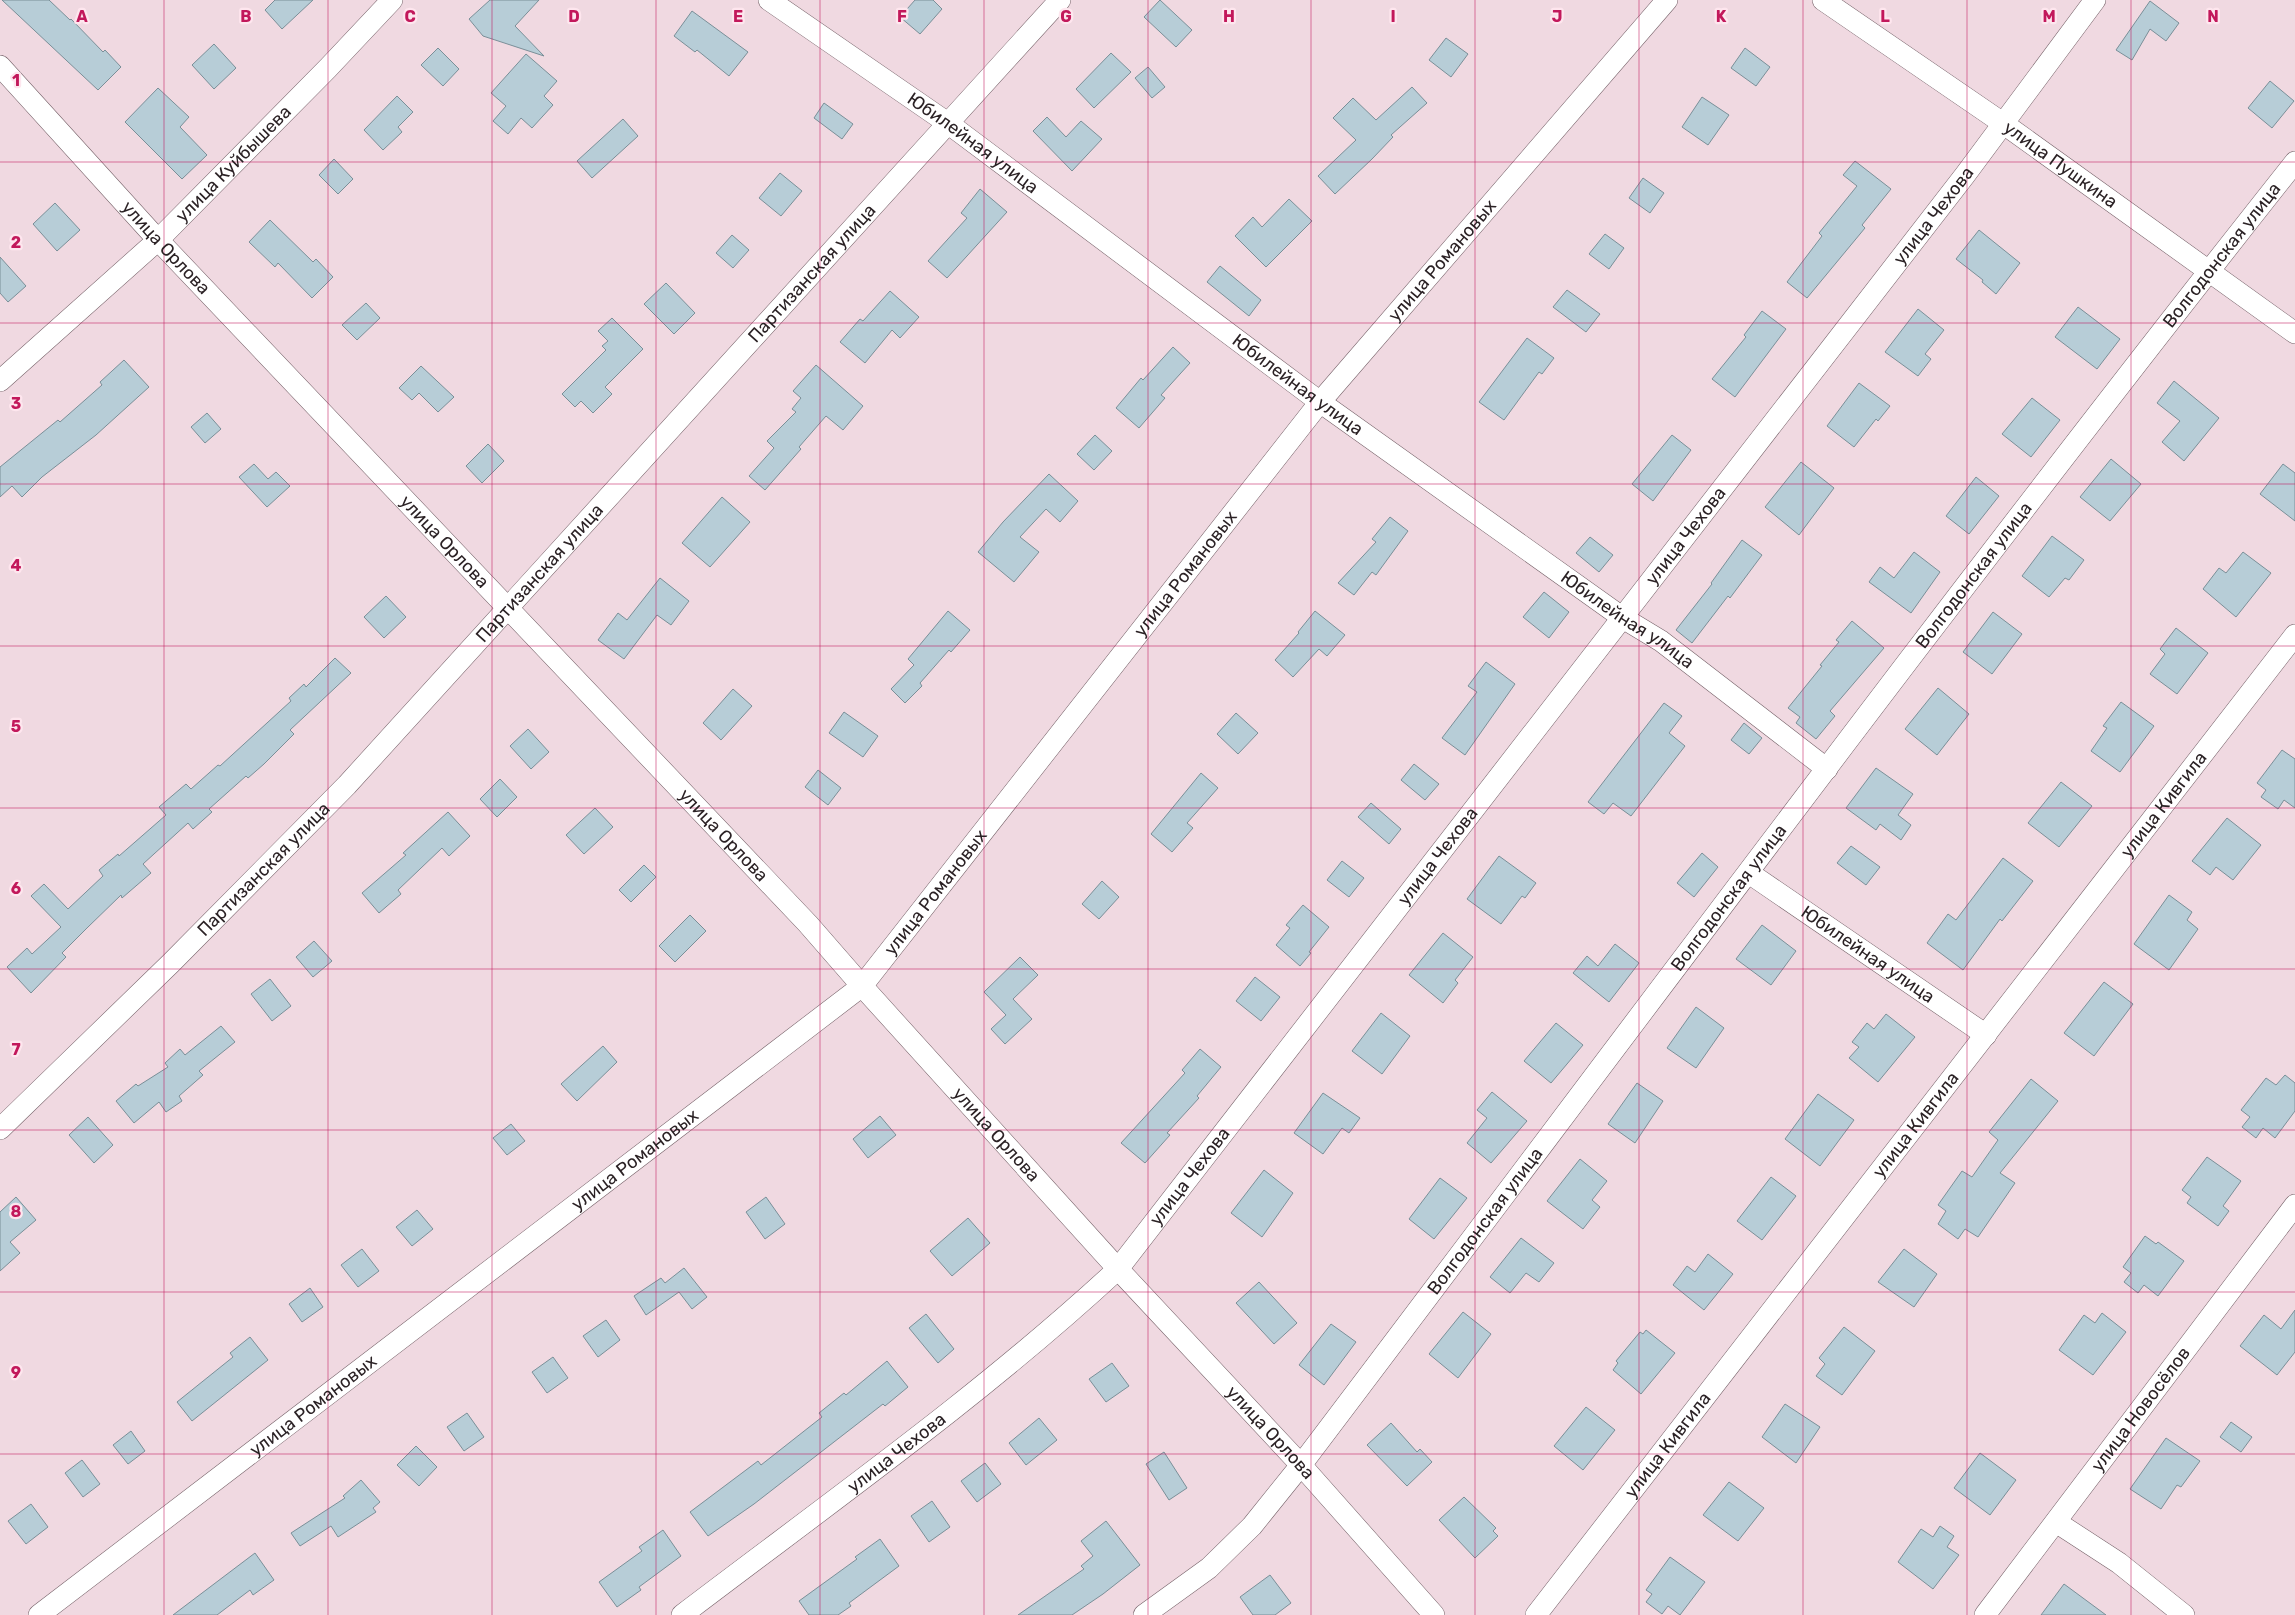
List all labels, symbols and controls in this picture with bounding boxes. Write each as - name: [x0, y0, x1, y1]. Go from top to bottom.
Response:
- text: A: [76, 7, 88, 26]
- text: B: [240, 7, 252, 26]
- text: C: [404, 7, 416, 26]
- text: D: [568, 7, 580, 26]
- text: E: [733, 7, 743, 26]
- text: F: [897, 7, 907, 26]
- text: G: [1060, 7, 1072, 26]
- text: H: [1223, 7, 1235, 26]
- text: I: [1390, 7, 1396, 26]
- text: J: [1552, 7, 1562, 26]
- text: K: [1716, 7, 1727, 26]
- text: L: [1880, 7, 1890, 26]
- text: M: [2042, 7, 2056, 26]
- text: N: [2207, 7, 2219, 26]
- text: 1: [12, 71, 20, 90]
- street label: Юбилейная улица: [903, 88, 1043, 198]
- street label: улица Куйбышева: [171, 101, 296, 227]
- street label: улица Пушкина: [1999, 116, 2122, 213]
- street label: улица Чехова: [1889, 162, 1978, 269]
- street label: Волгодонская улица: [2158, 178, 2285, 332]
- street label: улица Романовых: [1383, 195, 1501, 326]
- street label: улица Орлова: [117, 196, 215, 299]
- street label: Партизанская улица: [743, 199, 880, 347]
- text: 2: [11, 233, 21, 252]
- street label: Юбилейная улица: [1228, 329, 1367, 440]
- text: 3: [11, 394, 21, 413]
- street label: улица Чехова: [1641, 482, 1730, 589]
- street label: улица Орлова: [395, 491, 494, 593]
- street label: Волгодонская улица: [1911, 498, 2037, 653]
- street label: Партизанская улица: [471, 499, 608, 647]
- street label: улица Романовых: [1129, 506, 1242, 641]
- text: 4: [11, 556, 22, 575]
- street label: Юбилейная улица: [1557, 566, 1698, 673]
- text: 5: [11, 717, 21, 736]
- street label: улица Кивгила: [2116, 747, 2211, 862]
- street label: улица Орлова: [674, 784, 773, 886]
- street label: Партизанская улица: [193, 798, 334, 941]
- street label: улица Чехова: [1393, 803, 1483, 910]
- street label: Волгодонская улица: [1666, 820, 1791, 975]
- street label: улица Романовых: [879, 825, 992, 960]
- text: 6: [11, 879, 21, 898]
- street label: Юбилейная улица: [1797, 901, 1939, 1008]
- text: 7: [11, 1040, 21, 1059]
- street label: улица Кивгила: [1868, 1068, 1964, 1182]
- street label: улица Орлова: [948, 1083, 1045, 1186]
- street label: улица Романовых: [567, 1104, 703, 1215]
- street label: улица Чехова: [1145, 1123, 1235, 1230]
- street label: Волгодонская улица: [1423, 1143, 1547, 1299]
- text: 8: [11, 1202, 22, 1221]
- street label: улица Новосёлов: [2086, 1342, 2195, 1476]
- street label: улица Романовых: [245, 1350, 381, 1461]
- text: 9: [11, 1363, 21, 1382]
- street label: улица Орлова: [1222, 1381, 1319, 1484]
- street label: улица Кивгила: [1620, 1388, 1716, 1502]
- street label: улица Чехова: [843, 1408, 950, 1498]

